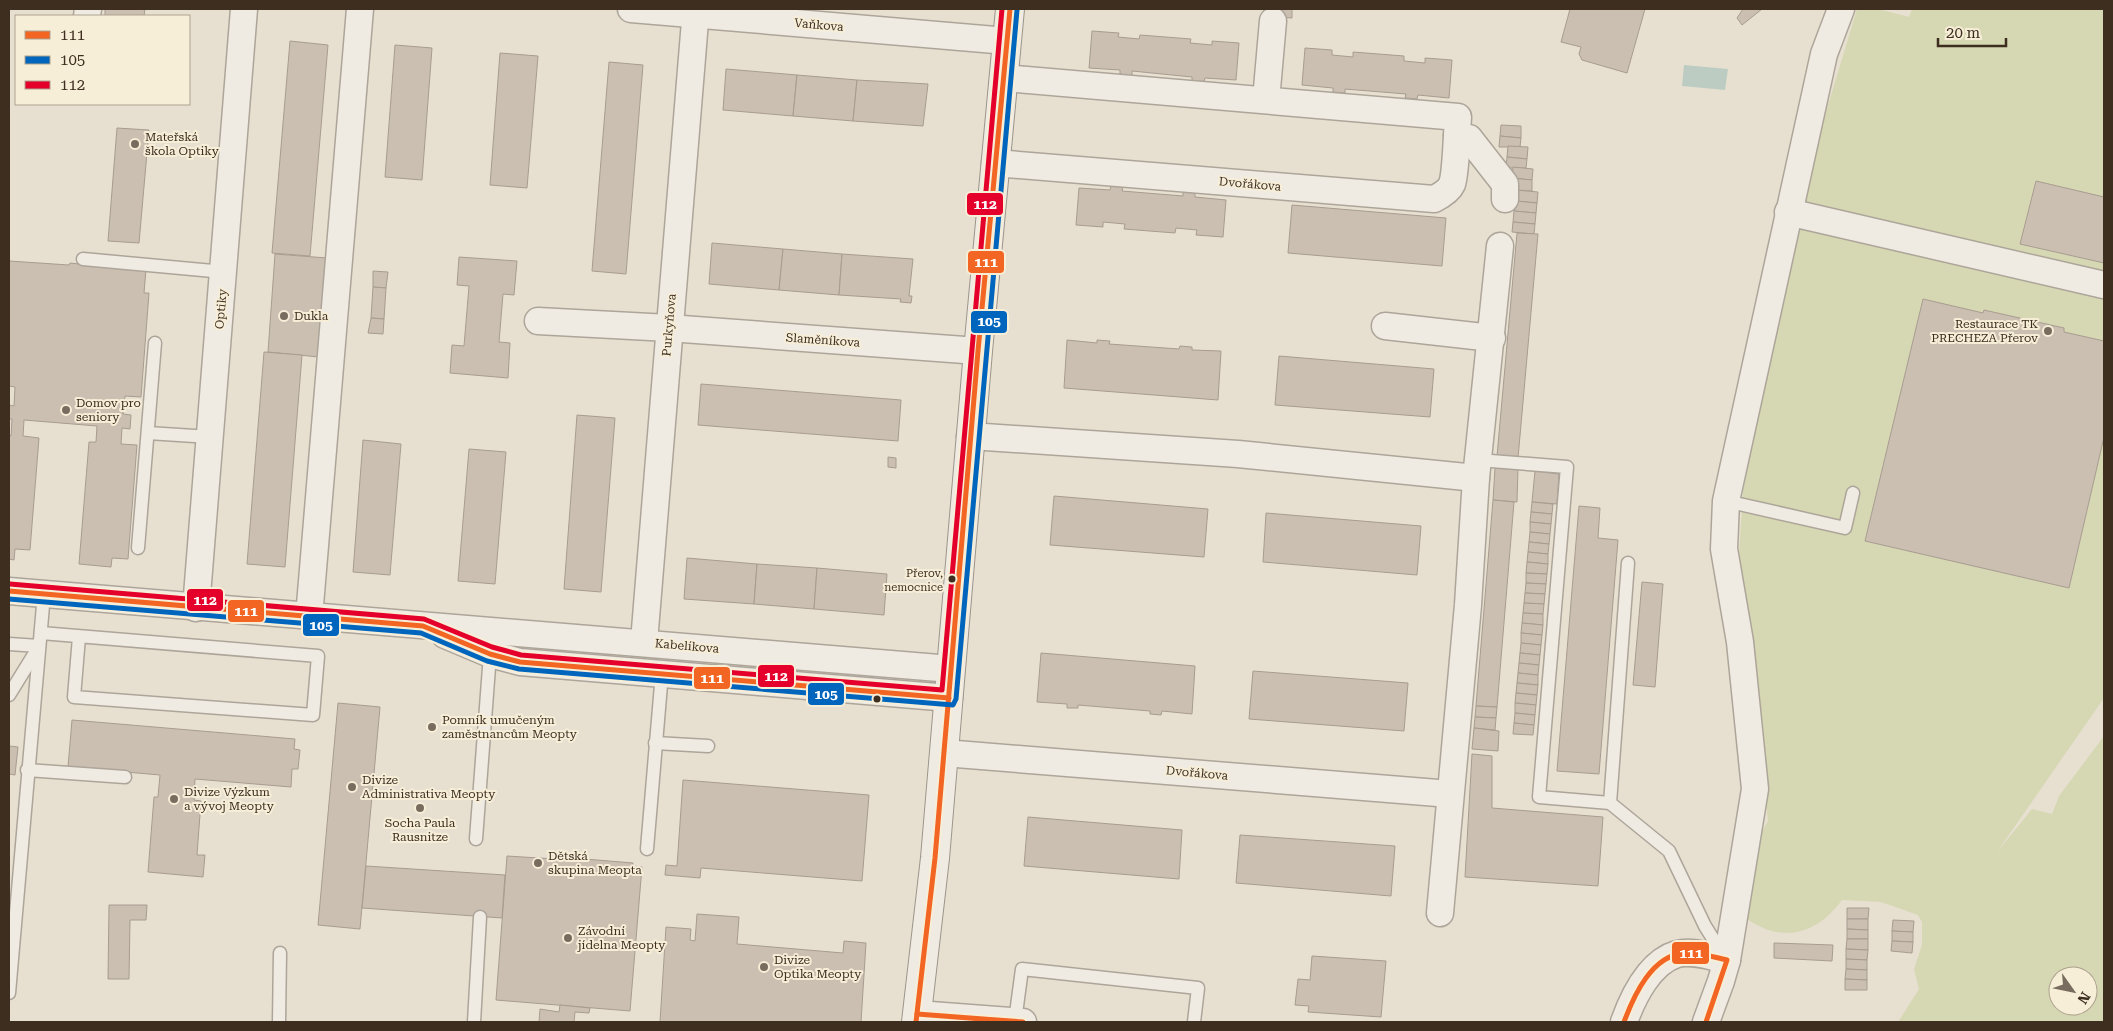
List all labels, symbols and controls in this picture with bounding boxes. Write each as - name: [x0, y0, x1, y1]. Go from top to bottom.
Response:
- legend: [15, 15, 190, 105]
- scale bar: [1938, 15, 2006, 47]
- street label: Vaňkova: [794, 16, 845, 34]
- text: 20 m: [1946, 24, 1981, 42]
- text: 111: [60, 26, 85, 44]
- text: 105: [60, 51, 85, 69]
- text: 112: [60, 76, 85, 94]
- place label: Mateřská škola Optiky: [145, 130, 220, 158]
- marker: Mateřská škola Optiky: [129, 138, 141, 150]
- street label: Dvořákova: [1218, 174, 1282, 194]
- line badge: 112: [966, 192, 1004, 216]
- text: 112: [973, 196, 997, 212]
- line badge: 111: [967, 250, 1005, 274]
- text: 111: [974, 254, 998, 270]
- street label: Optiky: [212, 287, 230, 330]
- street label: Purkyňova: [659, 293, 679, 357]
- place label: Dukla: [294, 309, 329, 323]
- marker: Dukla: [278, 310, 290, 322]
- line badge: 105: [970, 310, 1008, 334]
- text: 105: [977, 313, 1001, 329]
- place label: Restaurace TK PRECHEZA Přerov: [1931, 317, 2038, 345]
- marker: Restaurace TK PRECHEZA Přerov: [2042, 325, 2054, 337]
- street label: Slaměníkova: [785, 330, 861, 350]
- place label: Domov pro seniory: [76, 396, 141, 424]
- marker: Domov pro seniory: [60, 404, 72, 416]
- place label: Přerov, nemocnice: [884, 567, 943, 594]
- marker: Přerov, nemocnice: [947, 574, 957, 584]
- line badge: 112: [186, 588, 224, 612]
- text: 112: [193, 592, 217, 608]
- line badge: 111: [227, 599, 265, 623]
- text: 111: [234, 603, 258, 619]
- line badge: 105: [302, 613, 340, 637]
- text: 105: [309, 617, 333, 633]
- street label: Kabelíkova: [654, 636, 720, 656]
- line badge: 112: [757, 664, 795, 688]
- line badge: 111: [693, 666, 731, 690]
- text: 112: [764, 668, 788, 684]
- text: 111: [700, 670, 724, 686]
- line badge: 105: [807, 682, 845, 706]
- text: 105: [814, 686, 838, 702]
- unlabelled marker: [872, 694, 882, 704]
- place label: Pomník umučeným zaměstnancům Meopty: [442, 713, 578, 741]
- marker: Pomník umučeným zaměstnancům Meopty: [426, 721, 438, 733]
- street label: Dvořákova: [1165, 763, 1229, 783]
- place label: Divize Administrativa Meopty: [362, 773, 496, 801]
- marker: Divize Administrativa Meopty: [346, 781, 358, 793]
- place label: Divize Výzkum a vývoj Meopty: [184, 785, 275, 813]
- marker: Divize Výzkum a vývoj Meopty: [168, 793, 180, 805]
- marker: Socha Paula Rausnitze: [414, 802, 426, 814]
- place label: Socha Paula Rausnitze: [385, 816, 456, 844]
- place label: Dětská skupina Meopta: [548, 849, 642, 877]
- marker: Dětská skupina Meopta: [532, 857, 544, 869]
- place label: Závodní jídelna Meopty: [577, 924, 666, 952]
- marker: Závodní jídelna Meopty: [562, 932, 574, 944]
- line badge: 111: [1671, 941, 1710, 965]
- text: 111: [1679, 945, 1703, 961]
- place label: Divize Optika Meopty: [774, 953, 862, 981]
- marker: Divize Optika Meopty: [758, 961, 770, 973]
- north arrow: [2048, 966, 2098, 1016]
- text: N: [2074, 989, 2094, 1007]

